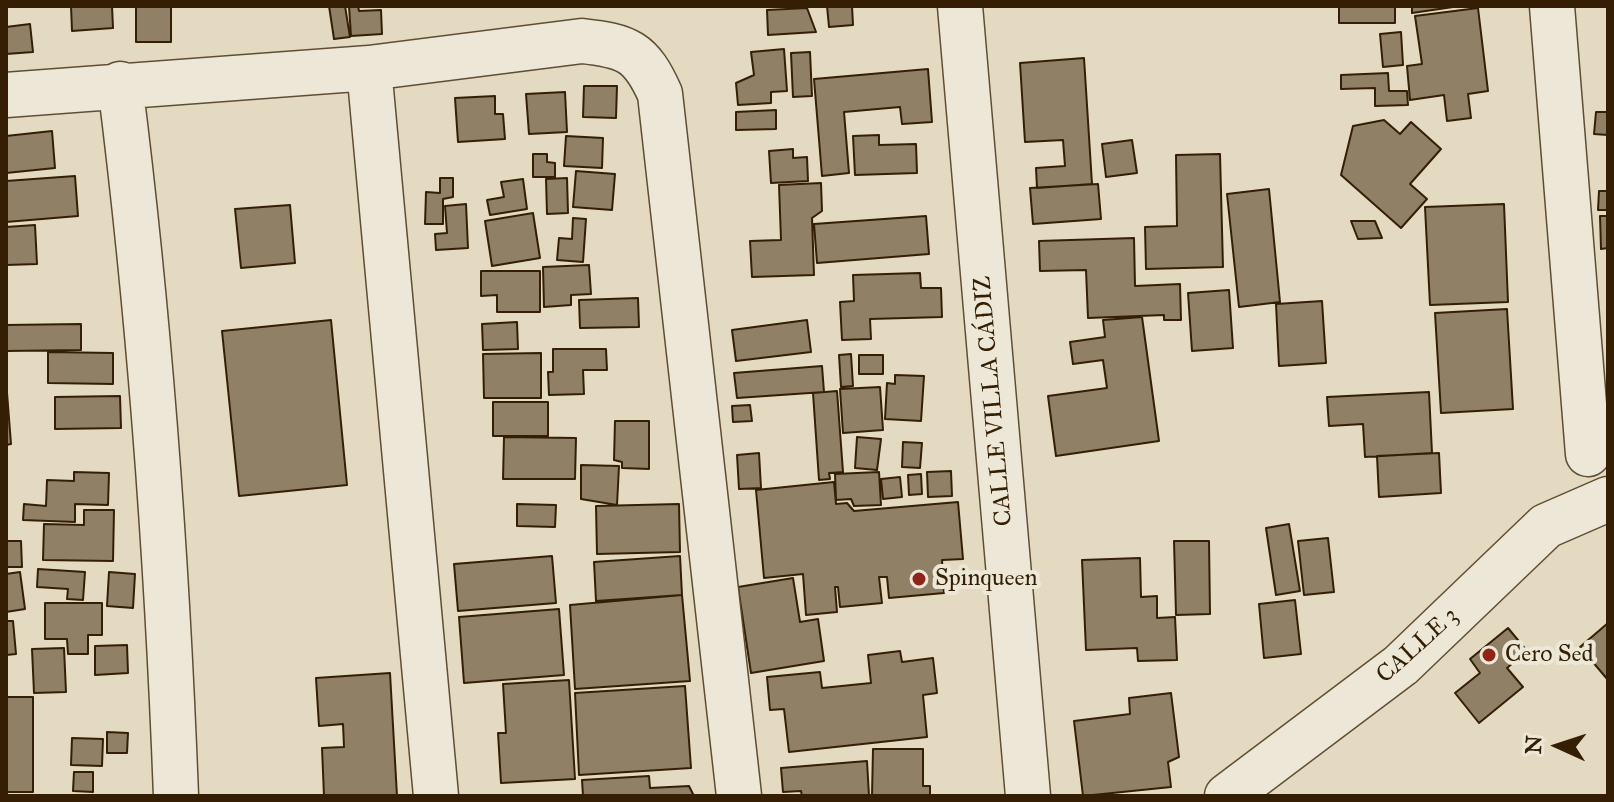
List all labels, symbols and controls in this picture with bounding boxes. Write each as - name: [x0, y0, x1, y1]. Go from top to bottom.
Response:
- street label: CALLE VILLA CÁDIZ: [969, 275, 1019, 527]
- place label: Spinqueen: [935, 565, 1038, 593]
- marker: Spinqueen: [910, 570, 928, 588]
- street label: CALLE 3: [1371, 602, 1465, 690]
- place label: Cero Sed: [1505, 641, 1594, 669]
- marker: Cero Sed: [1480, 646, 1498, 664]
- north arrow: [1518, 706, 1598, 786]
- text: N: [1520, 735, 1548, 755]

